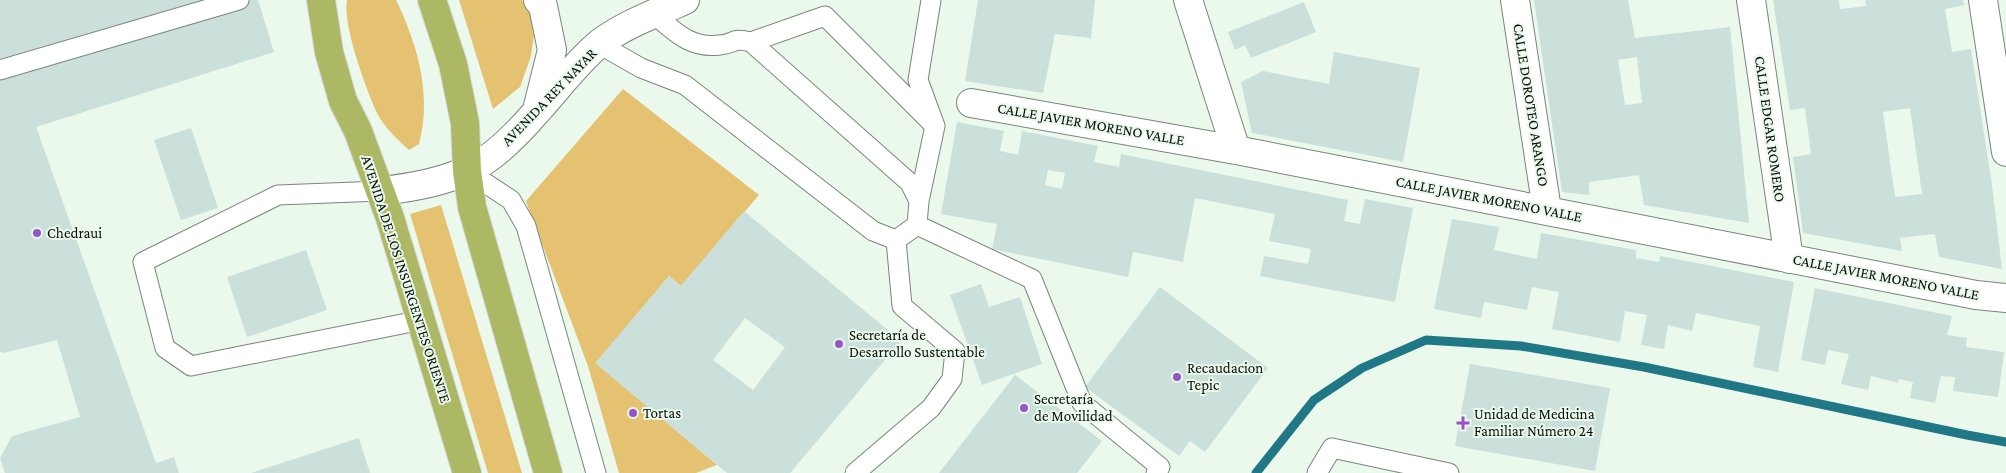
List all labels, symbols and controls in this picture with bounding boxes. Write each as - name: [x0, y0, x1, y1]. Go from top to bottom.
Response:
- street label: CALLE DOROTEO ARANGO: [1510, 22, 1552, 188]
- street label: AVENIDA REY NAYAR: [498, 44, 600, 149]
- street label: CALLE EDGAR ROMERO: [1752, 55, 1788, 203]
- street label: CALLE JAVIER MORENO VALLE: [996, 100, 1186, 149]
- street label: AVENIDA DE LOS INSURGENTES ORIENTE: [358, 153, 454, 405]
- street label: CALLE JAVIER MORENO VALLE: [1394, 173, 1584, 226]
- place label: Chedraui: [47, 225, 102, 241]
- marker: Chedraui: [31, 227, 43, 239]
- street label: CALLE JAVIER MORENO VALLE: [1791, 251, 1981, 304]
- place label: Secretaría de Desarrollo Sustentable: [849, 327, 985, 360]
- marker: Secretaría de Desarrollo Sustentable: [833, 338, 845, 350]
- place label: Recaudacion Tepic: [1187, 360, 1263, 394]
- marker: Recaudacion Tepic: [1171, 371, 1183, 383]
- place label: Secretaría de Movilidad: [1034, 391, 1113, 424]
- marker: Secretaría de Movilidad: [1018, 402, 1030, 414]
- place label: Tortas: [643, 405, 681, 421]
- place label: Unidad de Medicina Familiar Número 24: [1474, 406, 1595, 439]
- marker: Tortas: [627, 407, 639, 419]
- marker: Unidad de Medicina Familiar Número 24: [1456, 416, 1470, 430]

